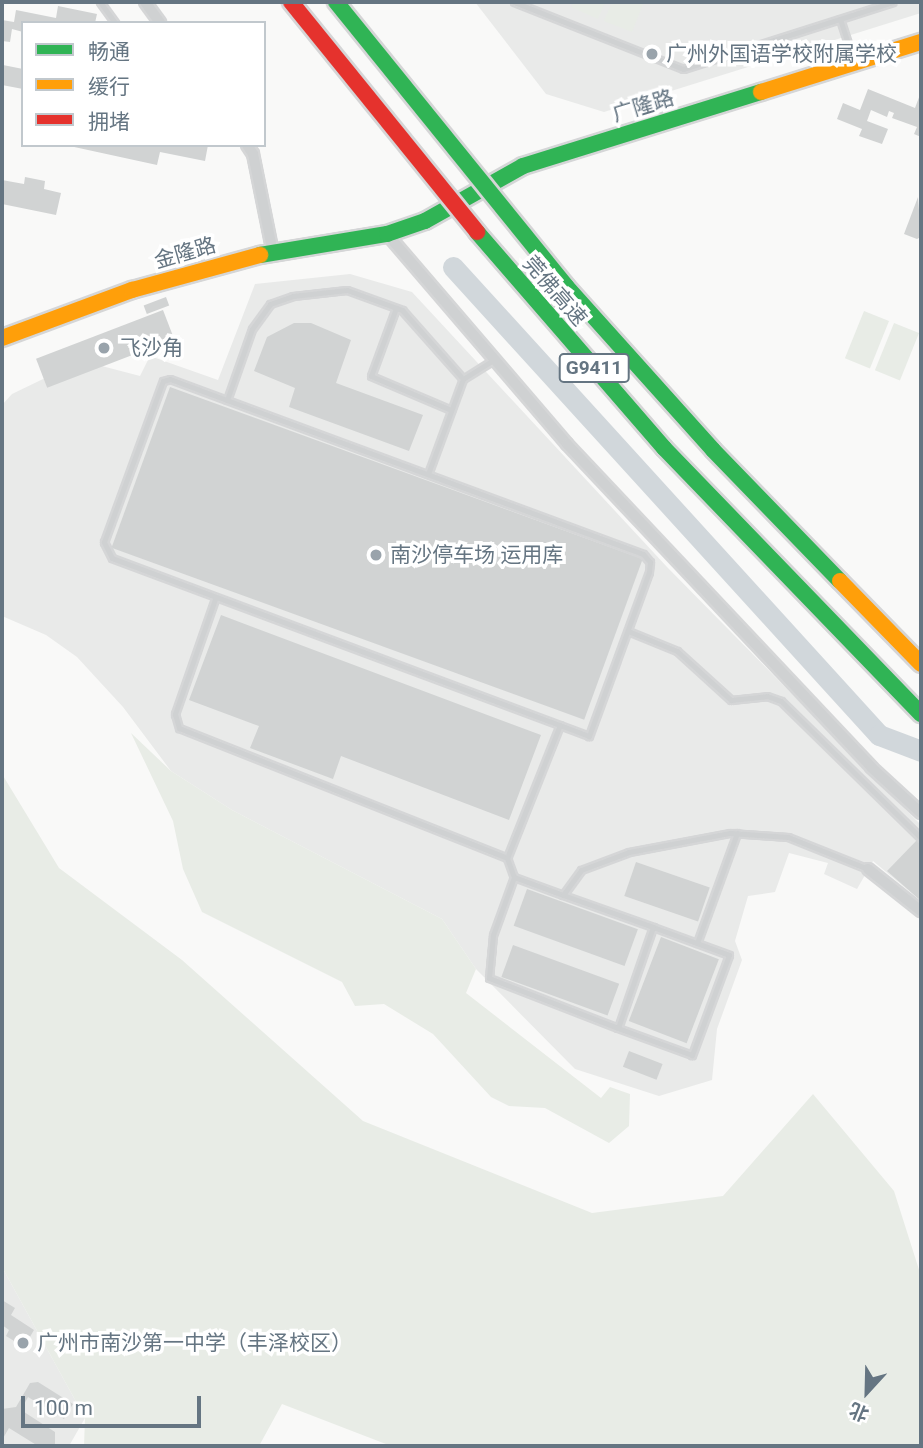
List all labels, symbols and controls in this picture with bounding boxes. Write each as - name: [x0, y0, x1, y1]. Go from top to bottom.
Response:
- legend: [21, 21, 266, 147]
- text: 畅通: [88, 40, 130, 64]
- place label: 广州外国语学校附属学校: [666, 41, 897, 67]
- marker: 广州外国语学校附属学校: [644, 46, 660, 62]
- text: 缓行: [88, 75, 130, 99]
- street label: 广隆路: [609, 85, 677, 127]
- text: 拥堵: [88, 110, 130, 134]
- street label: 金隆路: [151, 232, 219, 274]
- street label: 莞佛高速: [518, 251, 592, 331]
- place label: 飞沙角: [120, 335, 183, 361]
- marker: 飞沙角: [94, 338, 114, 358]
- road number: G9411: [557, 352, 631, 384]
- place label: 南沙停车场 运用库: [390, 542, 563, 568]
- marker: 南沙停车场 运用库: [368, 547, 384, 563]
- place label: 广州市南沙第一中学（丰泽校区）: [37, 1330, 352, 1356]
- marker: 广州市南沙第一中学（丰泽校区）: [15, 1335, 31, 1351]
- north arrow: [832, 1357, 902, 1427]
- scale bar: [24, 1382, 205, 1426]
- text: 100 m: [34, 1396, 93, 1420]
- text: 北: [846, 1398, 872, 1426]

